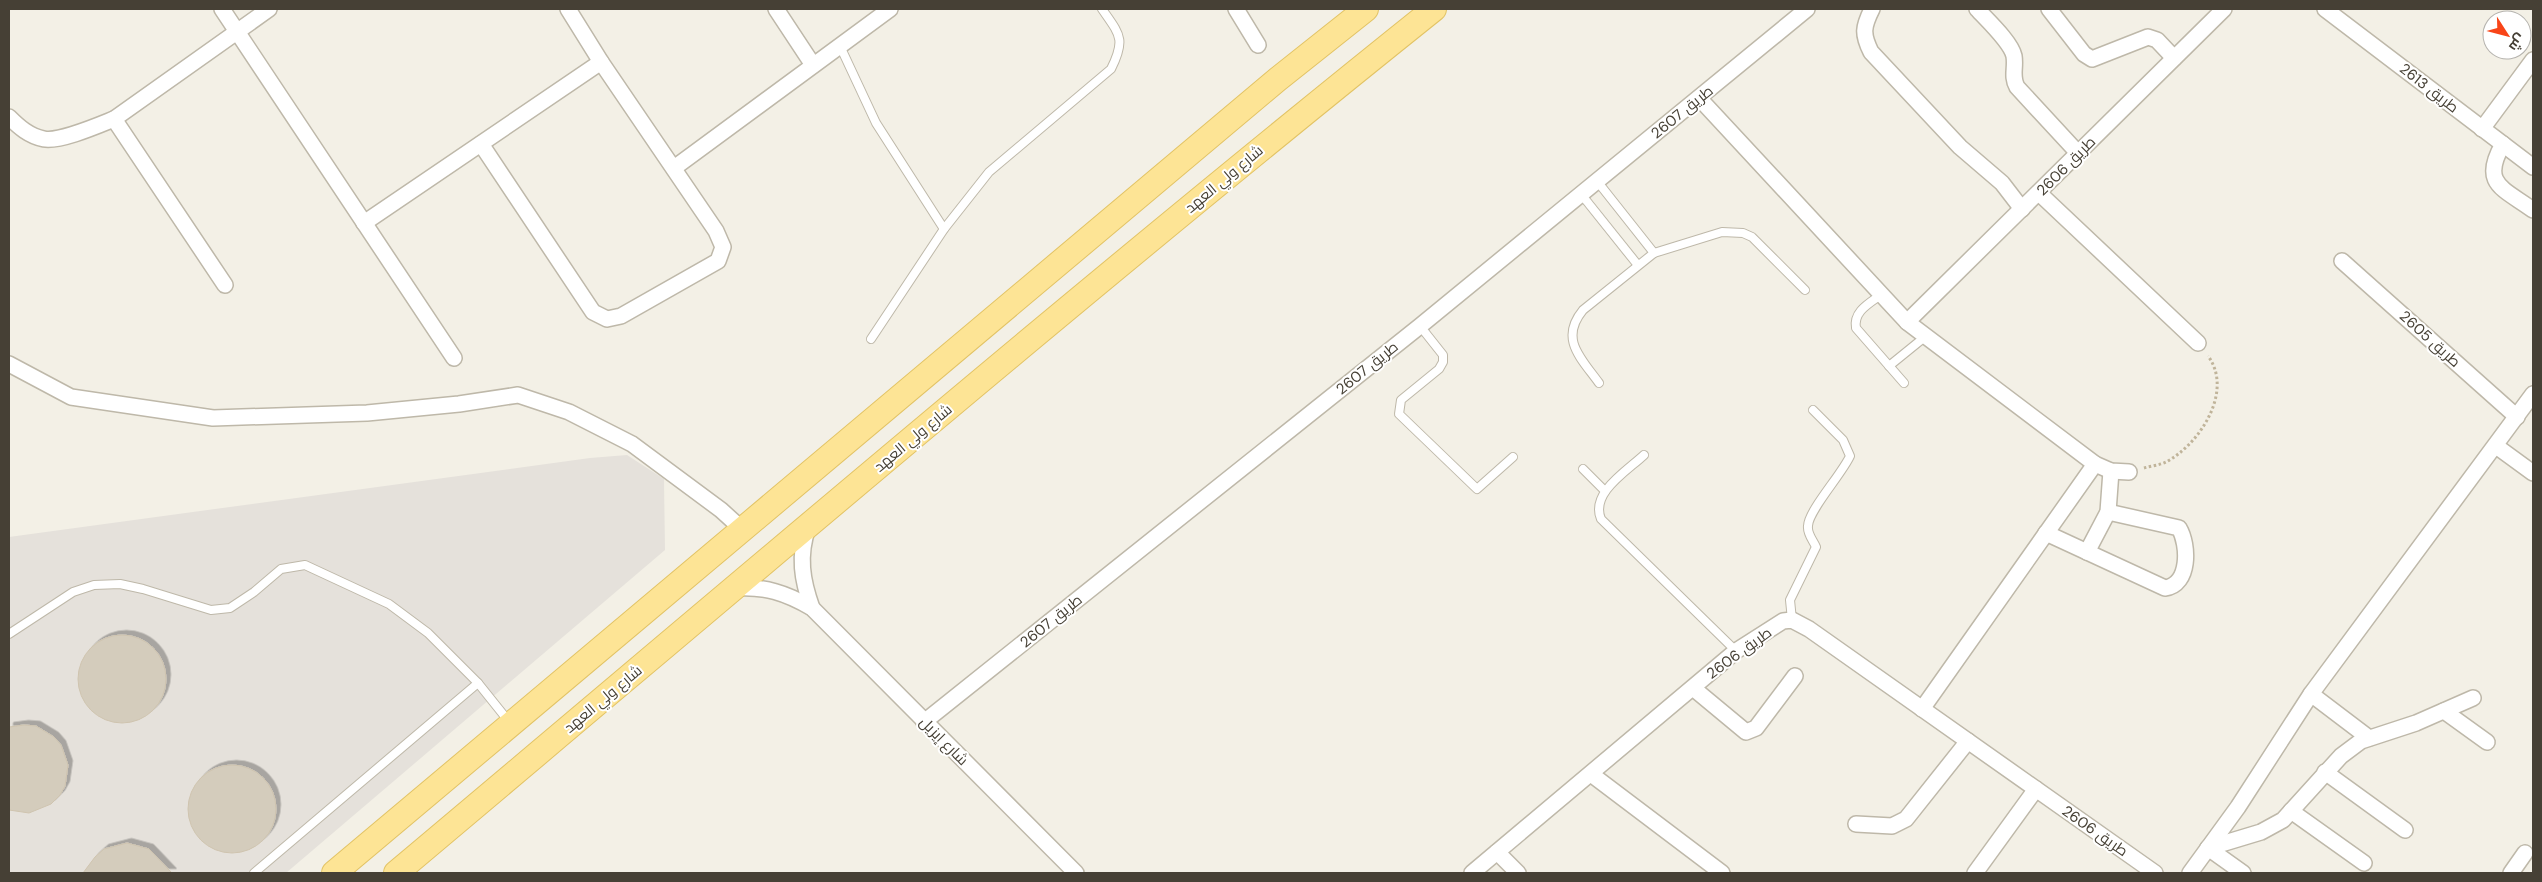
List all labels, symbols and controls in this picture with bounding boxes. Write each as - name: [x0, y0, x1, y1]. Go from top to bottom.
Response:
- north arrow: [2482, 10, 2532, 60]
- text: ش: [2505, 30, 2530, 55]
- street label: طريق 2613: [2395, 59, 2463, 117]
- street label: طريق 2607: [1647, 81, 1717, 143]
- street label: طريق 2606: [2032, 132, 2100, 200]
- street label: شارع ولي العهد: [1181, 140, 1269, 219]
- street label: طريق 2605: [2395, 306, 2465, 372]
- street label: طريق 2607: [1332, 337, 1402, 399]
- street label: شارع ولي العهد: [870, 399, 958, 478]
- street label: طريق 2607: [1016, 590, 1086, 652]
- street label: طريق 2606: [1702, 623, 1776, 683]
- street label: شارع ولي العهد: [560, 660, 648, 739]
- street label: شارع إيزيل: [915, 712, 973, 770]
- street label: طريق 2606: [2058, 801, 2132, 861]

